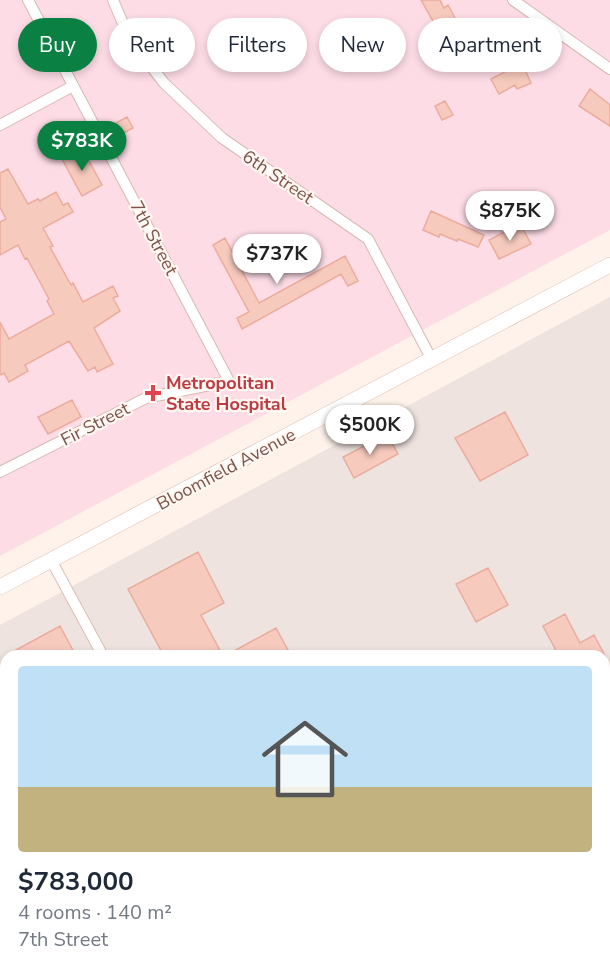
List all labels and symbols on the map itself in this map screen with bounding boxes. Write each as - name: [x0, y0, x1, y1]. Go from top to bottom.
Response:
- pin: $783K: [40, 121, 124, 172]
- street label: 6th Street: [238, 144, 319, 210]
- pin: $875K: [468, 191, 552, 242]
- street label: 7th Street: [124, 197, 184, 280]
- pin: $737K: [235, 234, 319, 285]
- place label: Metropolitan State Hospital: [166, 371, 287, 416]
- marker: Metropolitan State Hospital: [144, 384, 162, 402]
- street label: Fir Street: [56, 396, 134, 452]
- pin: $500K: [328, 405, 412, 456]
- street label: Bloomfield Avenue: [152, 422, 300, 516]

